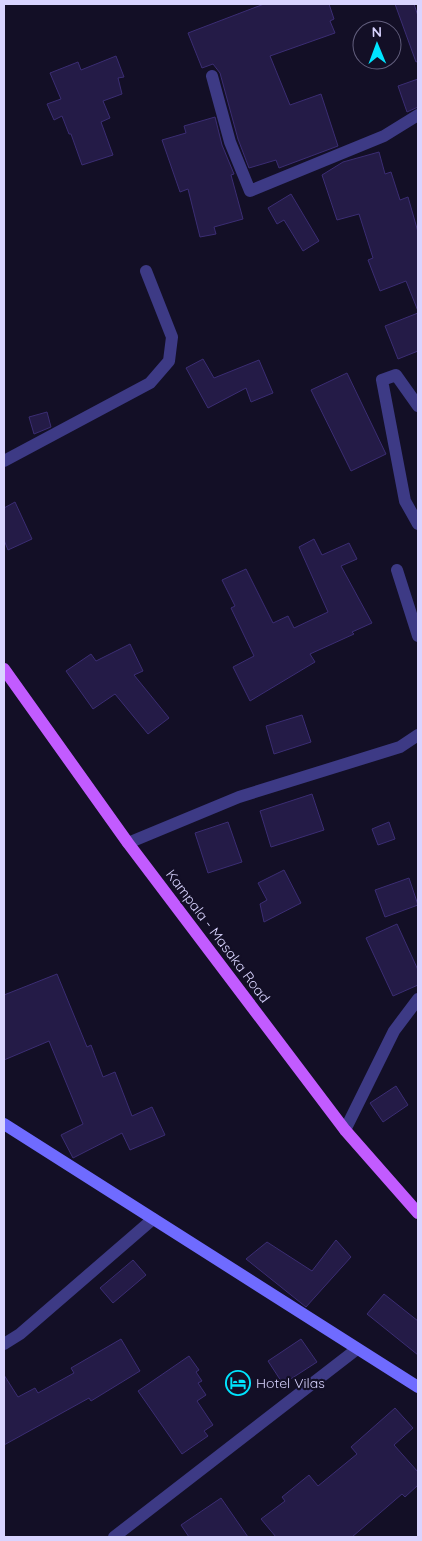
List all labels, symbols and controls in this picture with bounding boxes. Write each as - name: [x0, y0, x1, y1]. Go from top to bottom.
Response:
- north arrow: [352, 20, 402, 70]
- text: N: [371, 23, 382, 41]
- street label: Kampala - Masaka Road: [162, 866, 274, 1006]
- hotel icon: Hotel Vilas: [225, 1370, 251, 1396]
- place label: Hotel Vilas: [256, 1374, 325, 1392]

